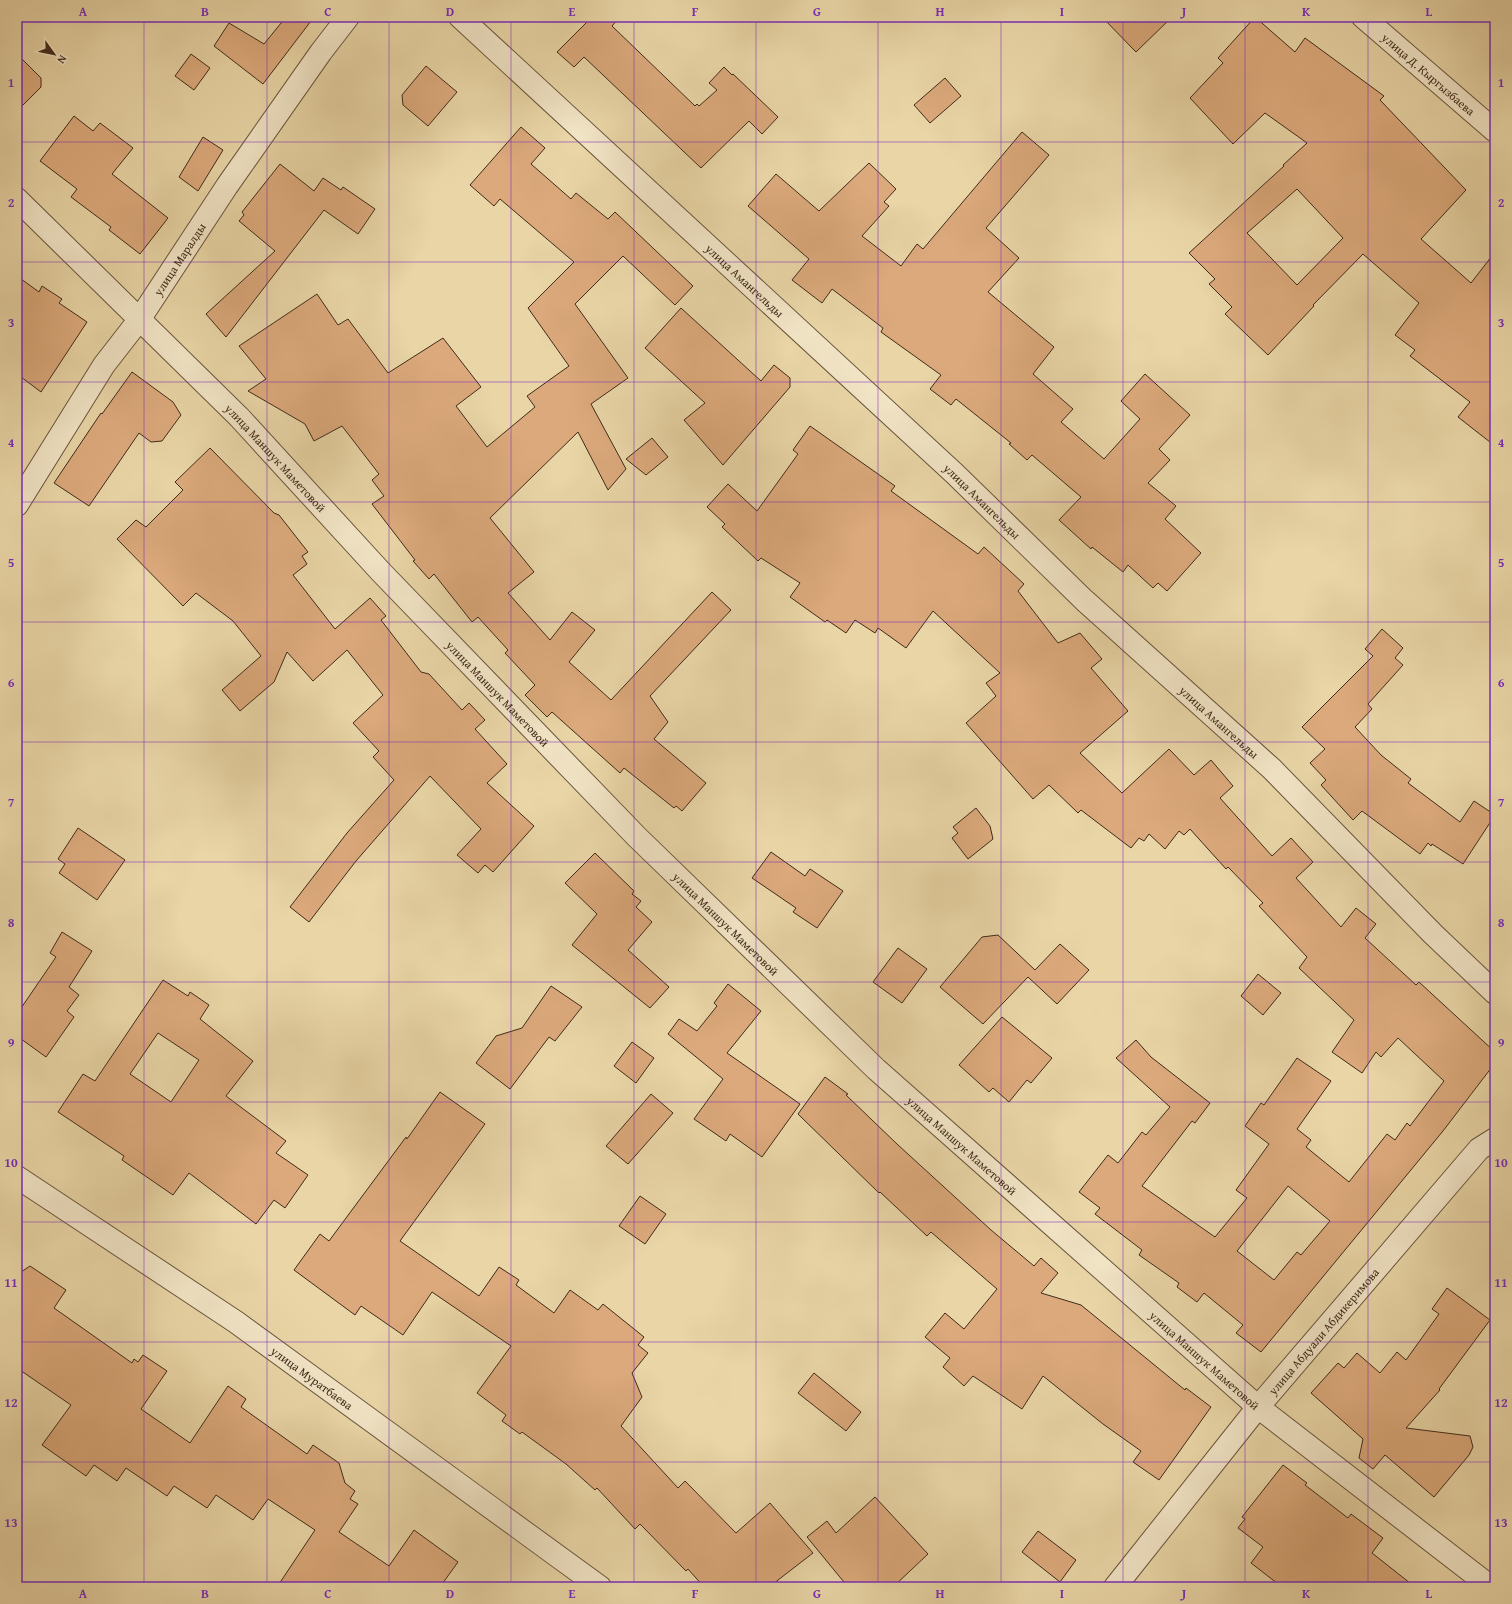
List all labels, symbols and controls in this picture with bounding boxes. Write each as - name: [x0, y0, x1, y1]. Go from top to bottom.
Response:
- text: A: [79, 2, 88, 21]
- text: B: [201, 2, 209, 21]
- text: C: [324, 2, 332, 21]
- text: D: [446, 2, 454, 21]
- text: E: [569, 2, 576, 21]
- text: F: [692, 2, 699, 21]
- text: G: [813, 2, 821, 21]
- text: H: [935, 2, 945, 21]
- text: I: [1060, 2, 1064, 21]
- text: J: [1180, 2, 1187, 21]
- text: K: [1302, 2, 1311, 21]
- text: L: [1426, 2, 1433, 21]
- street label: улица Д. Кыргызбаева: [1378, 28, 1479, 119]
- north arrow: [34, 34, 74, 74]
- text: N: [53, 52, 71, 67]
- text: 1: [8, 73, 14, 92]
- text: 1: [1498, 73, 1504, 92]
- text: 2: [8, 193, 15, 212]
- text: 2: [1498, 193, 1505, 212]
- street label: улица Маралды: [148, 219, 210, 299]
- street label: улица Амангельды: [701, 239, 789, 321]
- text: 3: [8, 313, 14, 332]
- text: 3: [1498, 313, 1504, 332]
- street label: улица Маншук Маметовой: [221, 399, 330, 515]
- text: 4: [8, 433, 15, 452]
- text: 4: [1498, 433, 1505, 452]
- street label: улица Амангельды: [939, 459, 1025, 543]
- text: 5: [8, 553, 15, 572]
- text: 5: [1498, 553, 1505, 572]
- street label: улица Маншук Маметовой: [442, 636, 554, 750]
- text: 6: [8, 673, 15, 692]
- text: 6: [1498, 673, 1505, 692]
- street label: улица Амангельды: [1175, 681, 1263, 762]
- text: 7: [8, 793, 15, 812]
- text: 7: [1498, 793, 1505, 812]
- street label: улица Маншук Маметовой: [669, 867, 783, 979]
- text: 8: [8, 913, 15, 932]
- text: 8: [1498, 913, 1505, 932]
- text: 9: [8, 1033, 15, 1052]
- text: 9: [1498, 1033, 1505, 1052]
- street label: улица Маншук Маметовой: [903, 1091, 1021, 1199]
- text: 10: [4, 1153, 18, 1172]
- text: 10: [1494, 1153, 1508, 1172]
- street label: улица Абдуали Абдикеримова: [1263, 1264, 1383, 1399]
- text: 11: [4, 1273, 18, 1292]
- text: 11: [1494, 1273, 1508, 1292]
- street label: улица Маншук Маметовой: [1145, 1306, 1264, 1413]
- street label: улица Муратбаева: [267, 1341, 357, 1413]
- text: 12: [4, 1393, 18, 1412]
- text: 12: [1494, 1393, 1508, 1412]
- text: 13: [4, 1513, 18, 1532]
- text: 13: [1494, 1513, 1508, 1532]
- text: A: [79, 1584, 88, 1603]
- text: B: [201, 1584, 209, 1603]
- text: C: [324, 1584, 332, 1603]
- text: D: [446, 1584, 454, 1603]
- text: E: [569, 1584, 576, 1603]
- text: F: [692, 1584, 699, 1603]
- text: G: [813, 1584, 821, 1603]
- text: H: [935, 1584, 945, 1603]
- text: I: [1060, 1584, 1064, 1603]
- text: J: [1180, 1584, 1187, 1603]
- text: K: [1302, 1584, 1311, 1603]
- text: L: [1426, 1584, 1433, 1603]

